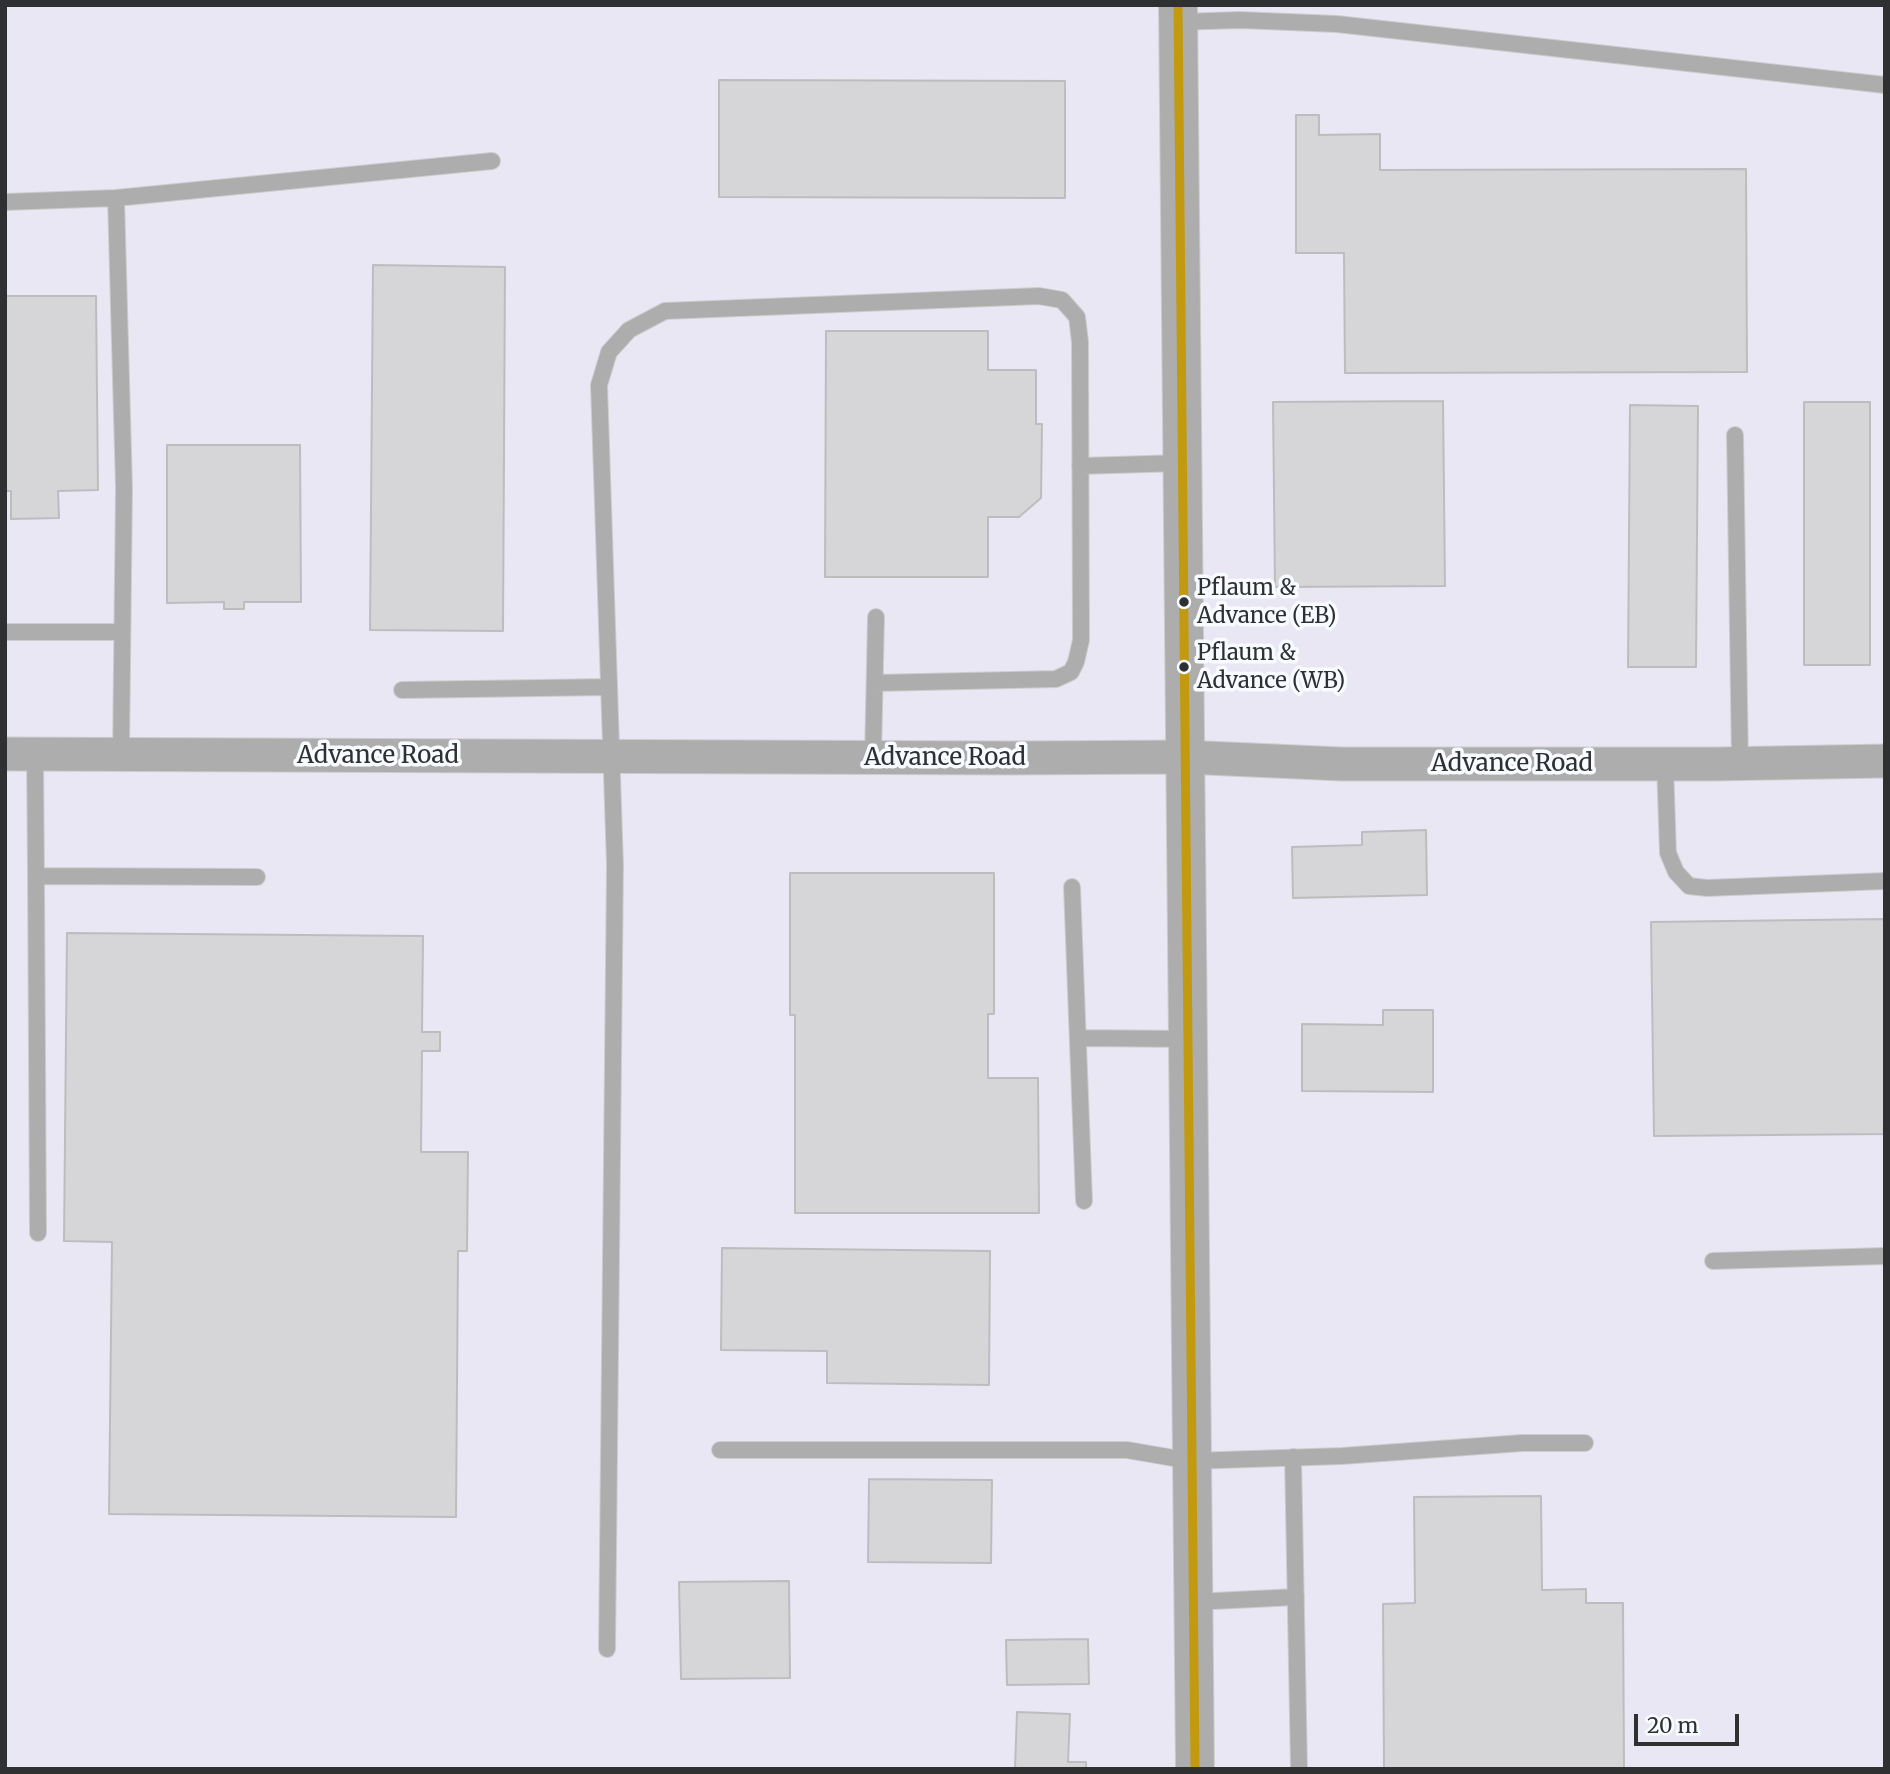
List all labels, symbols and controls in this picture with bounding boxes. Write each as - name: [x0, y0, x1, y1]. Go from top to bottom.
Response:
- place label: Pflaum & Advance (EB): [1197, 576, 1336, 628]
- marker: Pflaum & Advance (EB): [1177, 595, 1191, 609]
- place label: Pflaum & Advance (WB): [1197, 641, 1345, 692]
- marker: Pflaum & Advance (WB): [1177, 660, 1191, 674]
- street label: Advance Road: [297, 742, 459, 770]
- street label: Advance Road: [864, 744, 1026, 772]
- street label: Advance Road: [1431, 750, 1593, 778]
- scale bar: [1638, 1700, 1743, 1744]
- text: 20 m: [1647, 1712, 1698, 1739]

